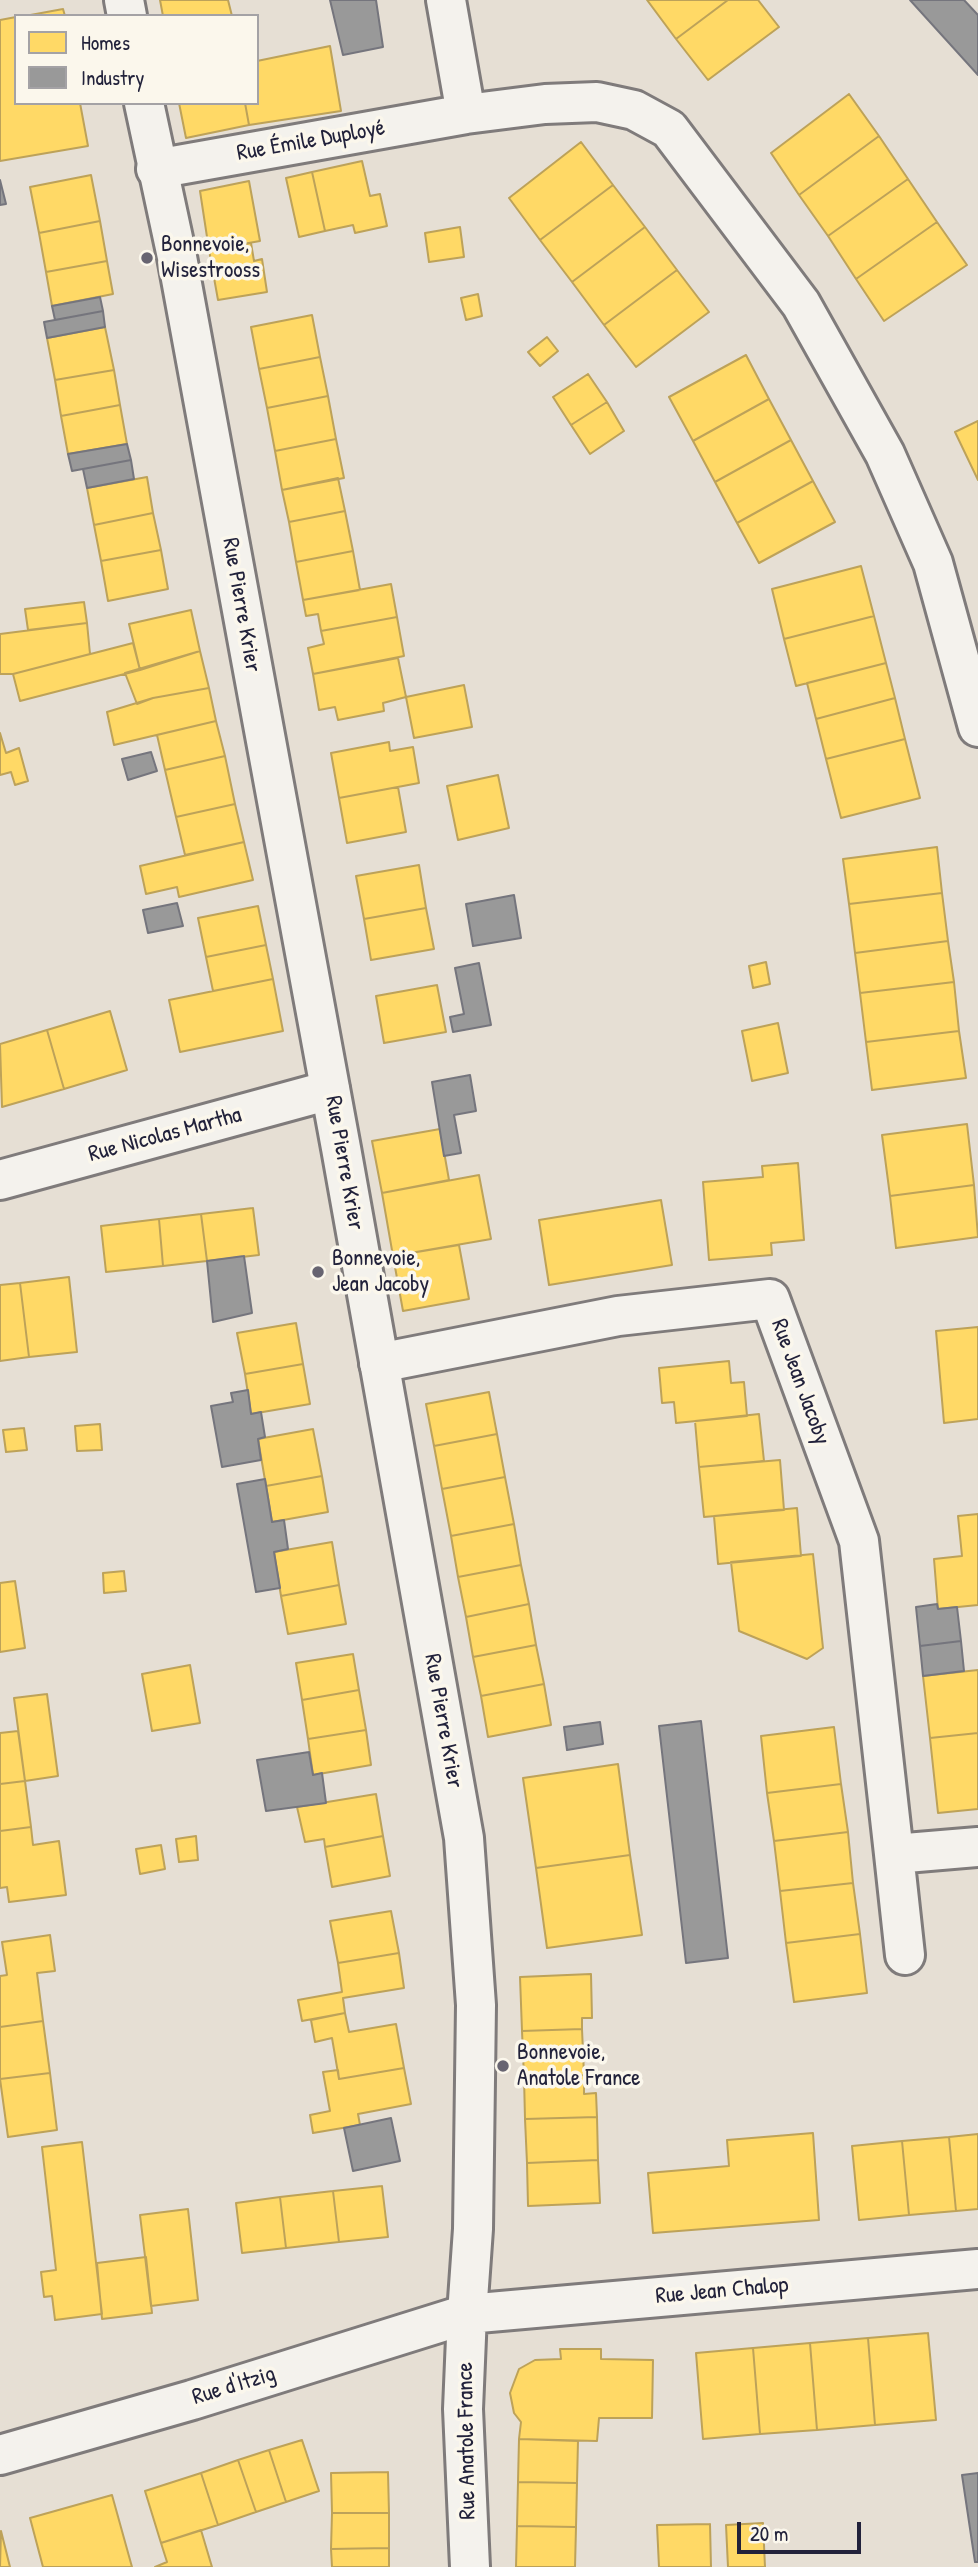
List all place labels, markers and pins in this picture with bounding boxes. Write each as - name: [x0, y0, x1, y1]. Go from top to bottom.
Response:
- place label: Bonnevoie, Wisestrooss: [161, 231, 260, 285]
- marker: Bonnevoie, Wisestrooss: [139, 250, 155, 266]
- place label: Bonnevoie, Jean Jacoby: [332, 1245, 429, 1299]
- marker: Bonnevoie, Jean Jacoby: [310, 1264, 326, 1280]
- place label: Bonnevoie, Anatole France: [517, 2039, 640, 2093]
- marker: Bonnevoie, Anatole France: [495, 2058, 511, 2074]

